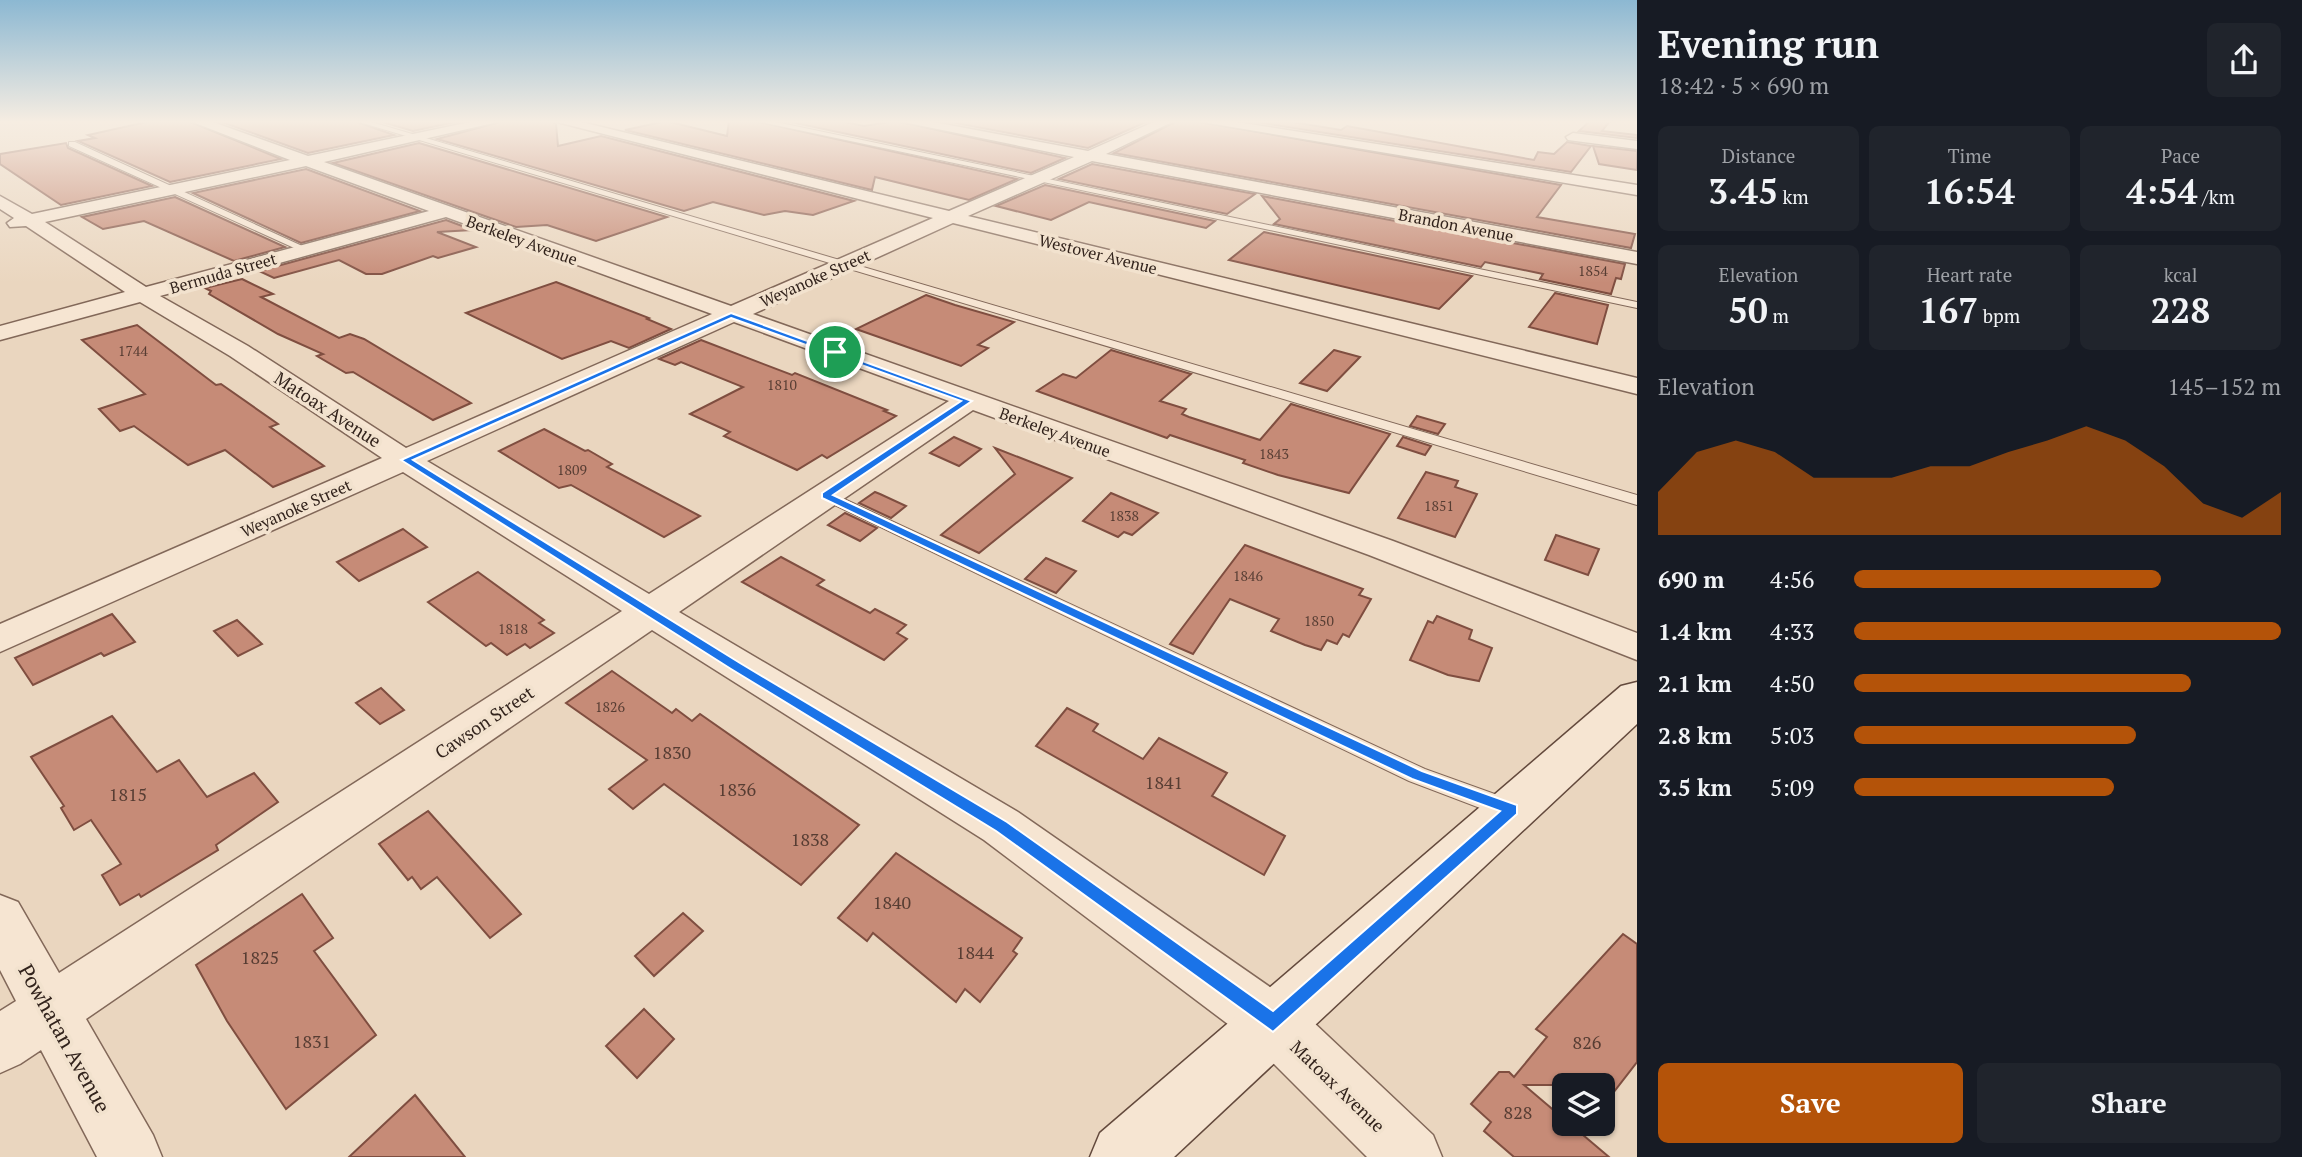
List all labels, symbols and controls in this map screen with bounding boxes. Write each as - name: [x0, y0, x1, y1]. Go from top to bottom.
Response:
- text: Evening run: [1658, 19, 1879, 69]
- button: share: [2207, 23, 2281, 97]
- text: 18:42 · 5 × 690 m: [1658, 70, 1829, 101]
- text: Distance: [1722, 143, 1795, 168]
- text: Time: [1948, 143, 1991, 168]
- text: Pace: [2161, 143, 2200, 168]
- text: 3.45: [1708, 168, 1778, 214]
- text: 16:54: [1924, 168, 2015, 214]
- text: 4:54: [2126, 168, 2197, 214]
- text: km: [1778, 184, 1809, 209]
- text: /km: [2197, 184, 2235, 209]
- street label: Brandon Avenue: [1397, 203, 1515, 247]
- street label: Berkeley Avenue: [463, 210, 581, 270]
- street label: Westover Avenue: [1036, 229, 1160, 279]
- street label: Weyanoke Street: [756, 244, 874, 312]
- street label: Bermuda Street: [167, 247, 279, 299]
- house number: 1854: [1578, 261, 1608, 280]
- text: Elevation: [1719, 262, 1798, 287]
- text: Heart rate: [1927, 262, 2012, 287]
- text: kcal: [2164, 262, 2197, 287]
- text: 50: [1728, 287, 1768, 333]
- text: 167: [1919, 287, 1978, 333]
- text: 228: [2151, 287, 2210, 333]
- text: m: [1768, 303, 1789, 328]
- text: bpm: [1978, 303, 2020, 328]
- pin: [805, 322, 865, 382]
- icon: arrive: [816, 333, 854, 371]
- house number: 1744: [118, 341, 148, 360]
- street label: Matoax Avenue: [270, 366, 386, 452]
- text: Elevation: [1658, 371, 1755, 402]
- text: 145–152 m: [2168, 371, 2281, 402]
- house number: 1810: [767, 375, 797, 394]
- street label: Berkeley Avenue: [996, 402, 1114, 462]
- house number: 1843: [1259, 444, 1289, 463]
- house number: 1809: [557, 460, 587, 479]
- street label: Weyanoke Street: [237, 474, 355, 542]
- house number: 1851: [1424, 496, 1454, 515]
- house number: 1838: [1109, 506, 1139, 525]
- text: 690 m: [1658, 564, 1724, 595]
- text: 4:56: [1770, 564, 1814, 595]
- house number: 1846: [1233, 566, 1263, 585]
- house number: 1850: [1304, 611, 1334, 630]
- text: 1.4 km: [1658, 616, 1732, 647]
- text: 4:33: [1770, 616, 1814, 647]
- house number: 1818: [498, 619, 528, 638]
- text: 2.1 km: [1658, 668, 1732, 699]
- text: 4:50: [1770, 668, 1814, 699]
- street label: Cawson Street: [430, 680, 538, 764]
- house number: 1826: [595, 697, 625, 716]
- text: 2.8 km: [1658, 720, 1732, 751]
- text: 5:03: [1770, 720, 1814, 751]
- house number: 1830: [653, 740, 691, 764]
- house number: 1841: [1145, 770, 1183, 794]
- text: 3.5 km: [1658, 772, 1732, 803]
- text: 5:09: [1770, 772, 1814, 803]
- house number: 1836: [718, 777, 757, 801]
- house number: 1815: [109, 782, 147, 806]
- house number: 1838: [791, 827, 829, 851]
- house number: 1840: [873, 890, 911, 914]
- house number: 1844: [956, 940, 995, 964]
- house number: 1825: [241, 945, 279, 969]
- street label: Powhatan Avenue: [13, 959, 117, 1117]
- house number: 1831: [293, 1029, 331, 1053]
- house number: 826: [1573, 1030, 1602, 1054]
- street label: Matoax Avenue: [1286, 1035, 1390, 1137]
- button: Save: [1658, 1063, 1963, 1143]
- button: Share: [1977, 1063, 2281, 1143]
- map controls: [1552, 1073, 1615, 1136]
- button: layers: [1552, 1073, 1615, 1136]
- house number: 828: [1504, 1100, 1532, 1124]

